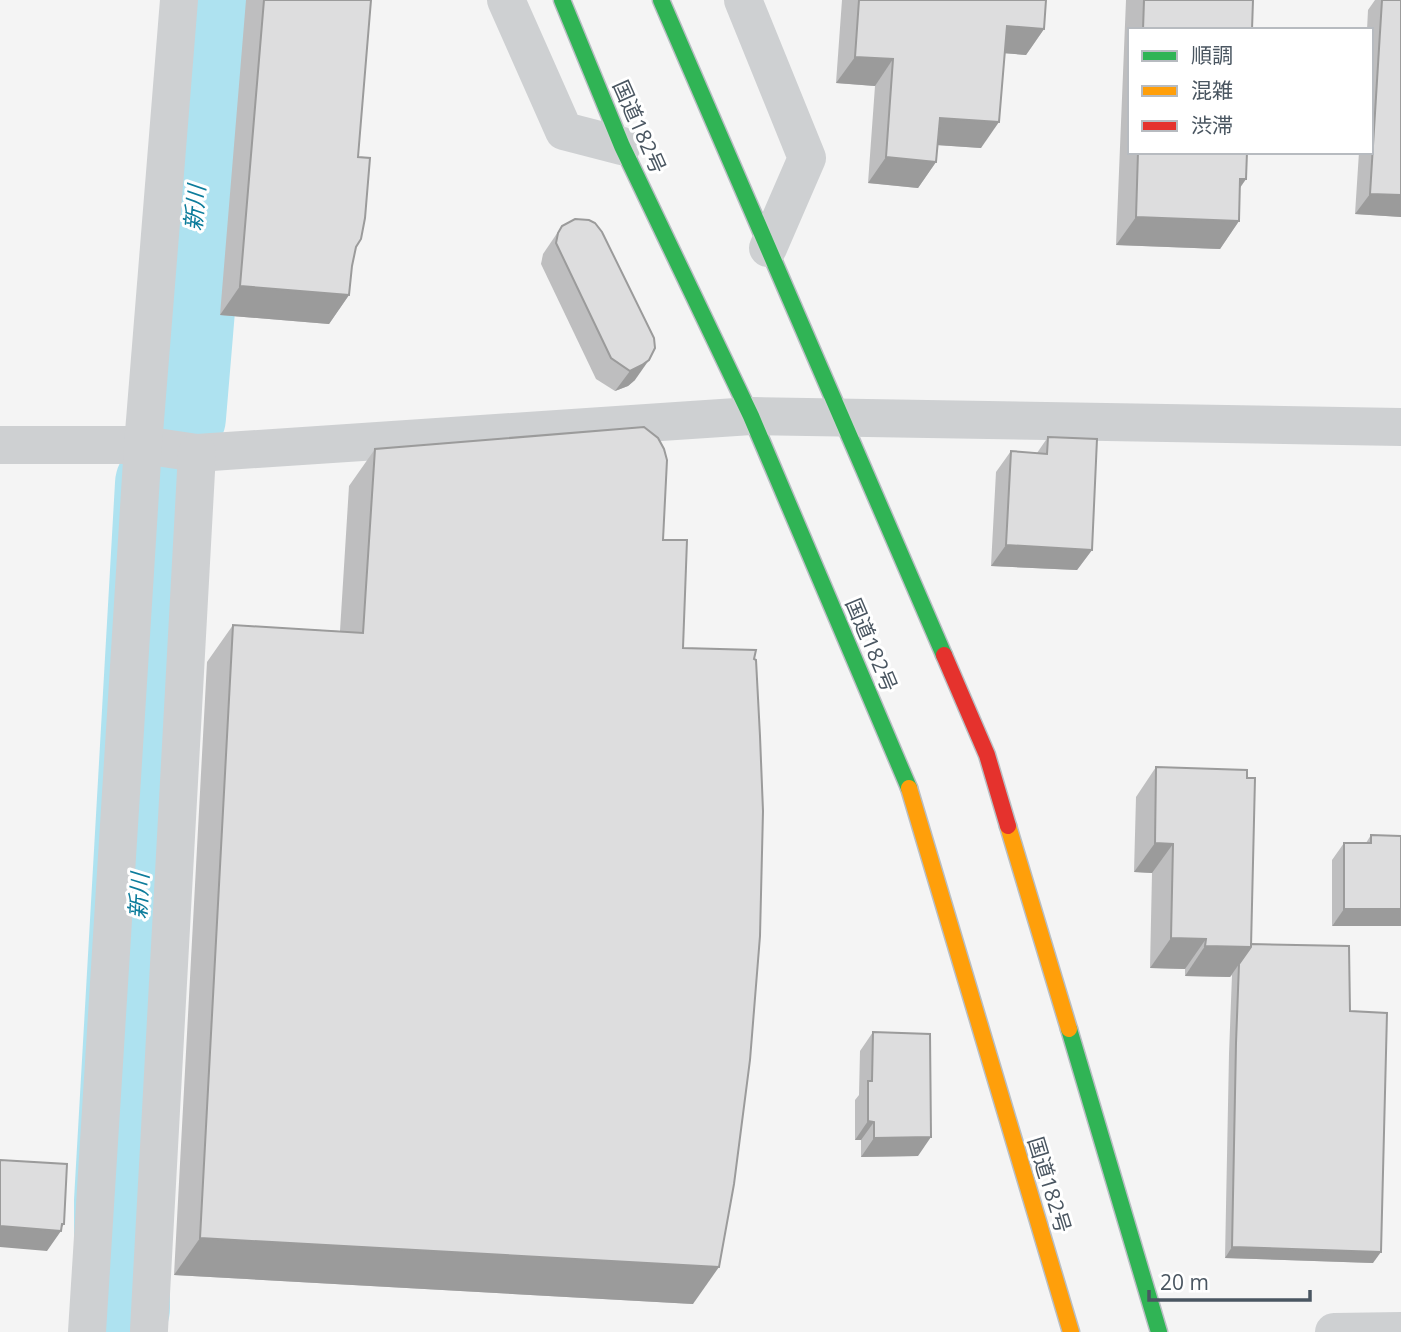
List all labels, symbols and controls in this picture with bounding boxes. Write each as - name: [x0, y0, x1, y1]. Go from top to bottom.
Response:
- legend: [1128, 28, 1373, 154]
- text: 順調: [1191, 41, 1233, 69]
- street label: 国道182号: [607, 76, 673, 178]
- text: 混雑: [1191, 76, 1233, 104]
- text: 渋滞: [1191, 111, 1233, 139]
- water label: 新川: [176, 181, 212, 232]
- street label: 国道182号: [840, 594, 904, 696]
- water label: 新川: [121, 869, 155, 920]
- street label: 国道182号: [1022, 1133, 1078, 1236]
- scale bar: [1149, 1258, 1310, 1302]
- text: 20 m: [1160, 1268, 1209, 1296]

